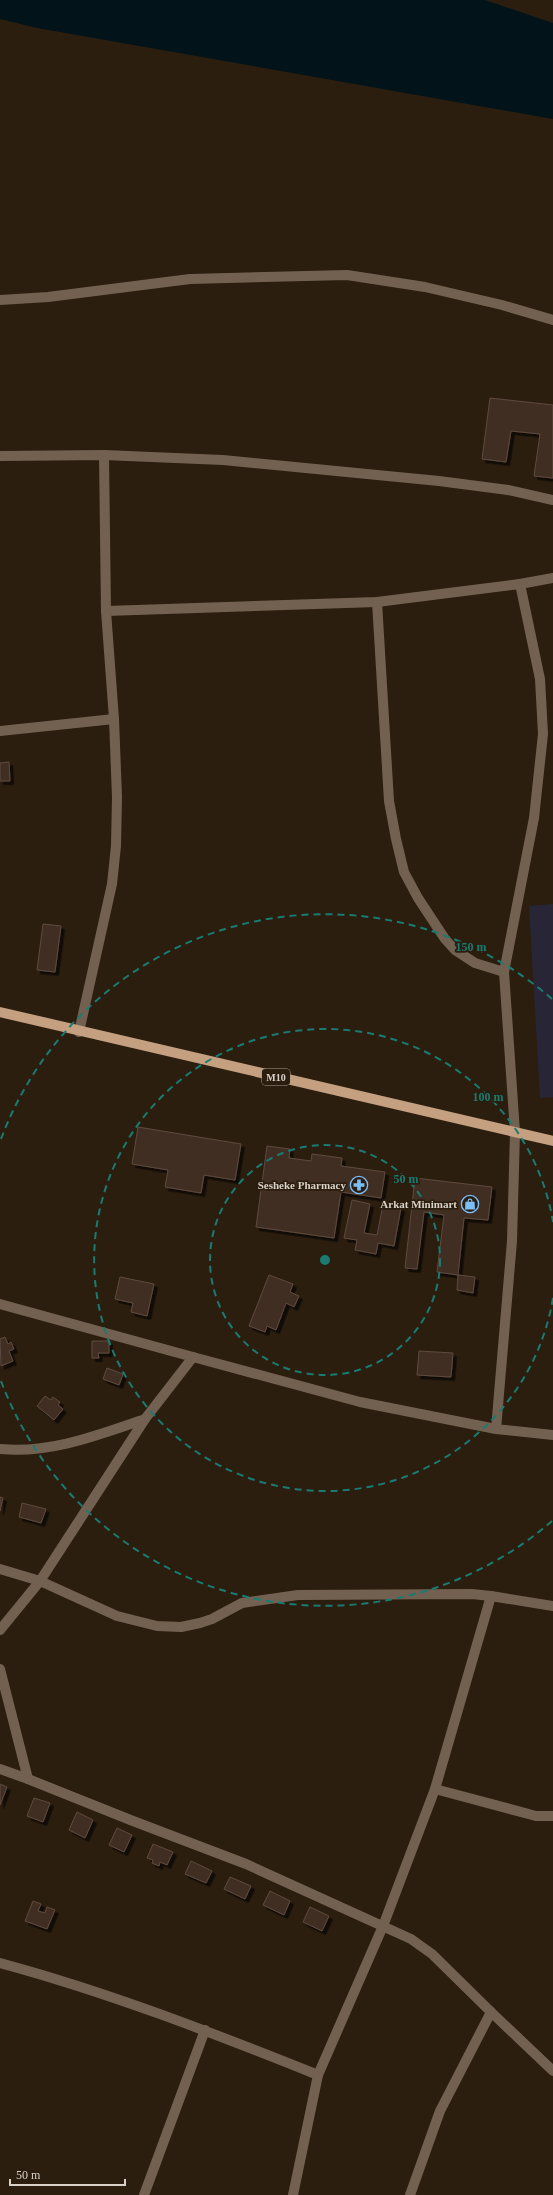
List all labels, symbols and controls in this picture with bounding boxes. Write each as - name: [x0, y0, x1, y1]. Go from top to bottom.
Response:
- text: 150 m: [456, 940, 487, 954]
- road number: M10: [262, 1069, 290, 1085]
- text: 100 m: [473, 1090, 504, 1104]
- text: 50 m: [394, 1172, 419, 1186]
- pharmacy icon: Sesheke Pharmacy: [349, 1175, 369, 1195]
- place label: Sesheke Pharmacy: [258, 1179, 346, 1191]
- shop icon: Arkat Minimart: [460, 1194, 480, 1214]
- place label: Arkat Minimart: [380, 1198, 457, 1210]
- centre of rings: [318, 1253, 332, 1267]
- scale bar: [10, 2161, 125, 2187]
- text: 50 m: [16, 2168, 41, 2182]

